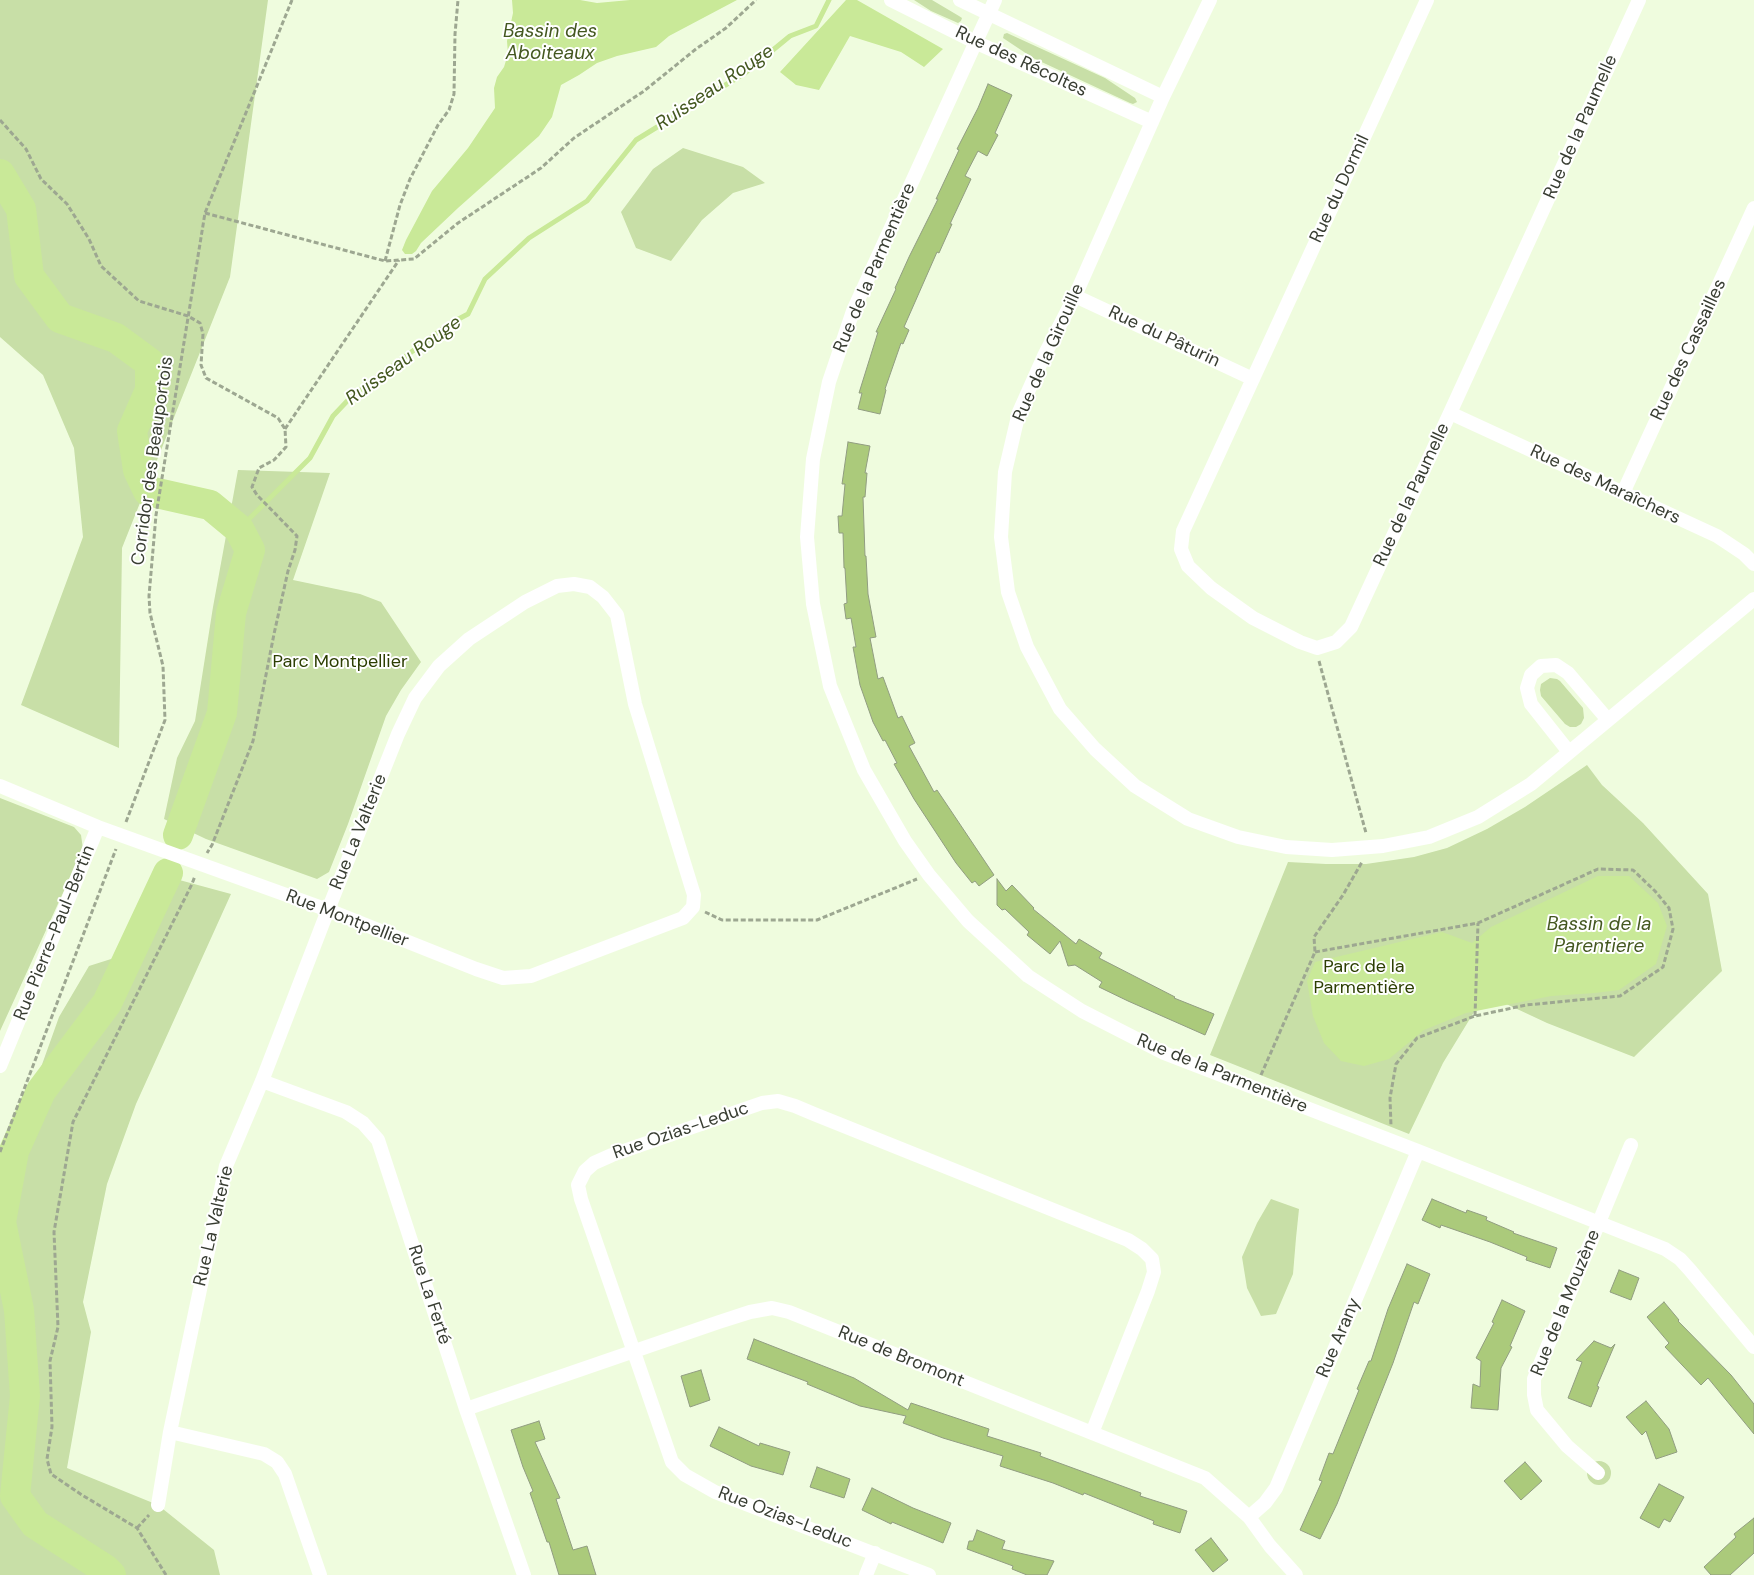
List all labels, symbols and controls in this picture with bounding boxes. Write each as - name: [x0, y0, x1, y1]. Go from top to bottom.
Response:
- water label: Bassin des Aboiteaux: [503, 21, 597, 65]
- street label: Rue des Récoltes: [952, 22, 1090, 102]
- water label: Ruisseau Rouge: [652, 40, 778, 136]
- street label: Rue de la Paumelle: [1539, 52, 1623, 202]
- street label: Rue du Dormil: [1306, 132, 1374, 246]
- street label: Rue de la Parmentière: [829, 180, 921, 356]
- street label: Rue des Cassailles: [1647, 276, 1731, 424]
- street label: Rue de la Girouille: [1009, 281, 1089, 425]
- street label: Rue du Pâturin: [1105, 302, 1223, 372]
- water label: Ruisseau Rouge: [342, 311, 466, 411]
- street label: Corridor des Beauportois: [128, 355, 178, 567]
- street label: Rue de la Paumelle: [1369, 420, 1455, 570]
- street label: Rue des Maraîchers: [1526, 441, 1684, 529]
- park label: Parc Montpellier: [272, 651, 408, 673]
- street label: Rue La Valterie: [326, 771, 392, 893]
- street label: Rue Pierre-Paul-Bertin: [10, 842, 100, 1024]
- street label: Rue Montpellier: [282, 886, 412, 952]
- water label: Bassin de la Parentiere: [1547, 914, 1651, 958]
- park label: Parc de la Parmentière: [1313, 956, 1415, 999]
- street label: Rue de la Parmentière: [1134, 1030, 1310, 1118]
- street label: Rue Ozias-Leduc: [610, 1098, 752, 1164]
- street label: Rue La Valterie: [190, 1164, 238, 1288]
- street label: Rue de la Mouzène: [1527, 1227, 1605, 1379]
- street label: Rue La Ferté: [403, 1243, 455, 1347]
- street label: Rue Arany: [1313, 1295, 1365, 1381]
- street label: Rue de Bromont: [835, 1322, 967, 1392]
- street label: Rue Ozias-Leduc: [715, 1482, 855, 1554]

